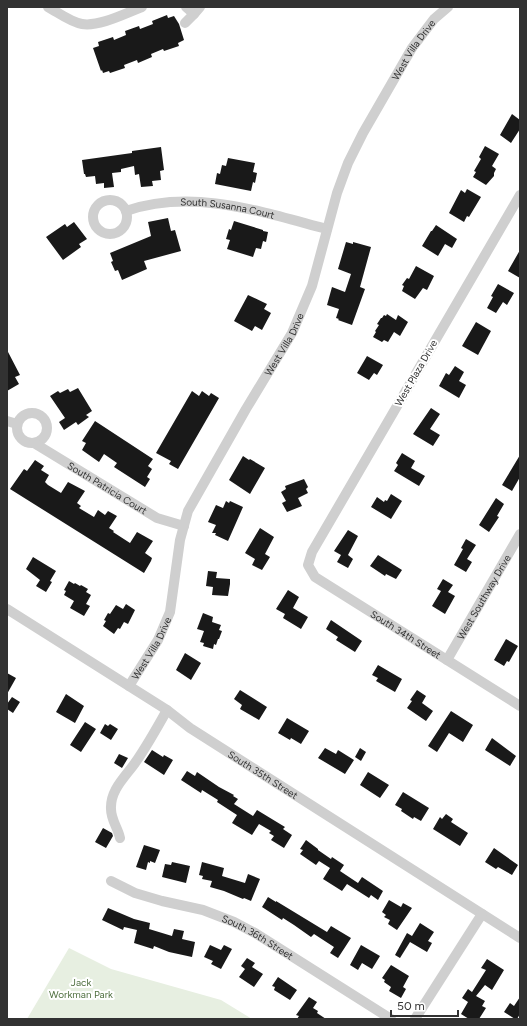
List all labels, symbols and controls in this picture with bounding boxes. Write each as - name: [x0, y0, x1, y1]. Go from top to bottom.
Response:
- street label: West Villa Drive: [388, 16, 438, 82]
- street label: South Susanna Court: [180, 195, 276, 221]
- street label: West Villa Drive: [261, 310, 307, 378]
- street label: West Plaza Drive: [392, 337, 440, 408]
- street label: South Patricia Court: [65, 459, 150, 517]
- street label: West Southway Drive: [454, 552, 514, 642]
- street label: South 34th Street: [368, 607, 444, 661]
- street label: West Villa Drive: [128, 614, 174, 682]
- street label: South 35th Street: [226, 747, 301, 802]
- street label: South 36th Street: [220, 911, 296, 962]
- park label: Jack Workman Park: [49, 976, 113, 1001]
- scale bar: [391, 992, 458, 1018]
- text: 50 m: [397, 999, 425, 1013]

